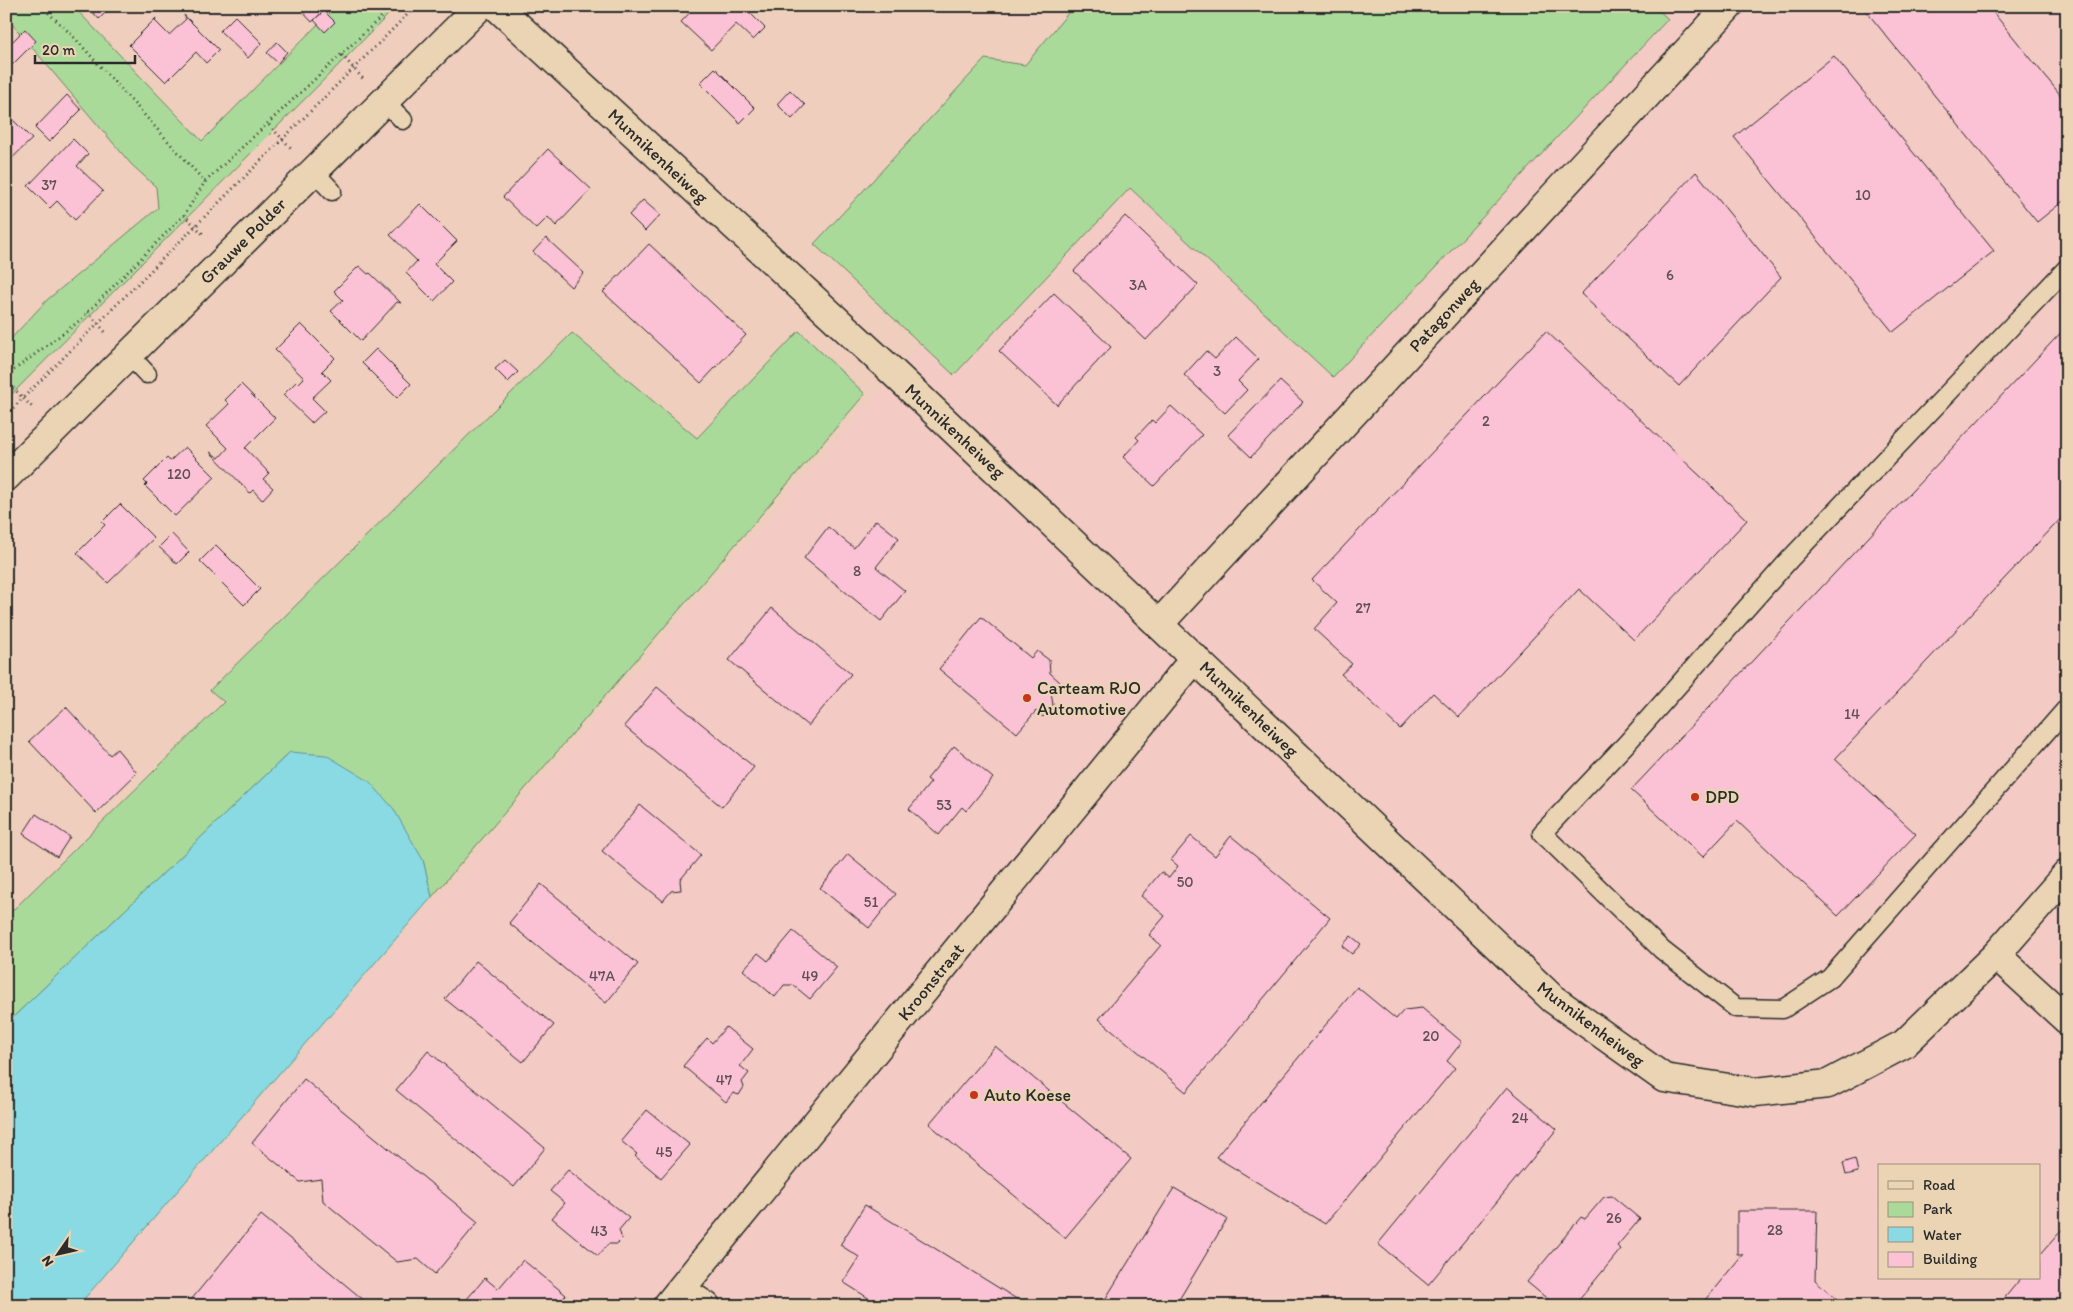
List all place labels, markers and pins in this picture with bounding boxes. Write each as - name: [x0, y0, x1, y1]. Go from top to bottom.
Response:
- place label: Carteam RJO Automotive: [1037, 677, 1141, 720]
- marker: Carteam RJO Automotive: [1021, 692, 1033, 704]
- place label: DPD: [1705, 786, 1739, 808]
- marker: DPD: [1689, 791, 1701, 803]
- place label: Auto Koese: [984, 1084, 1071, 1106]
- marker: Auto Koese: [968, 1089, 980, 1101]

